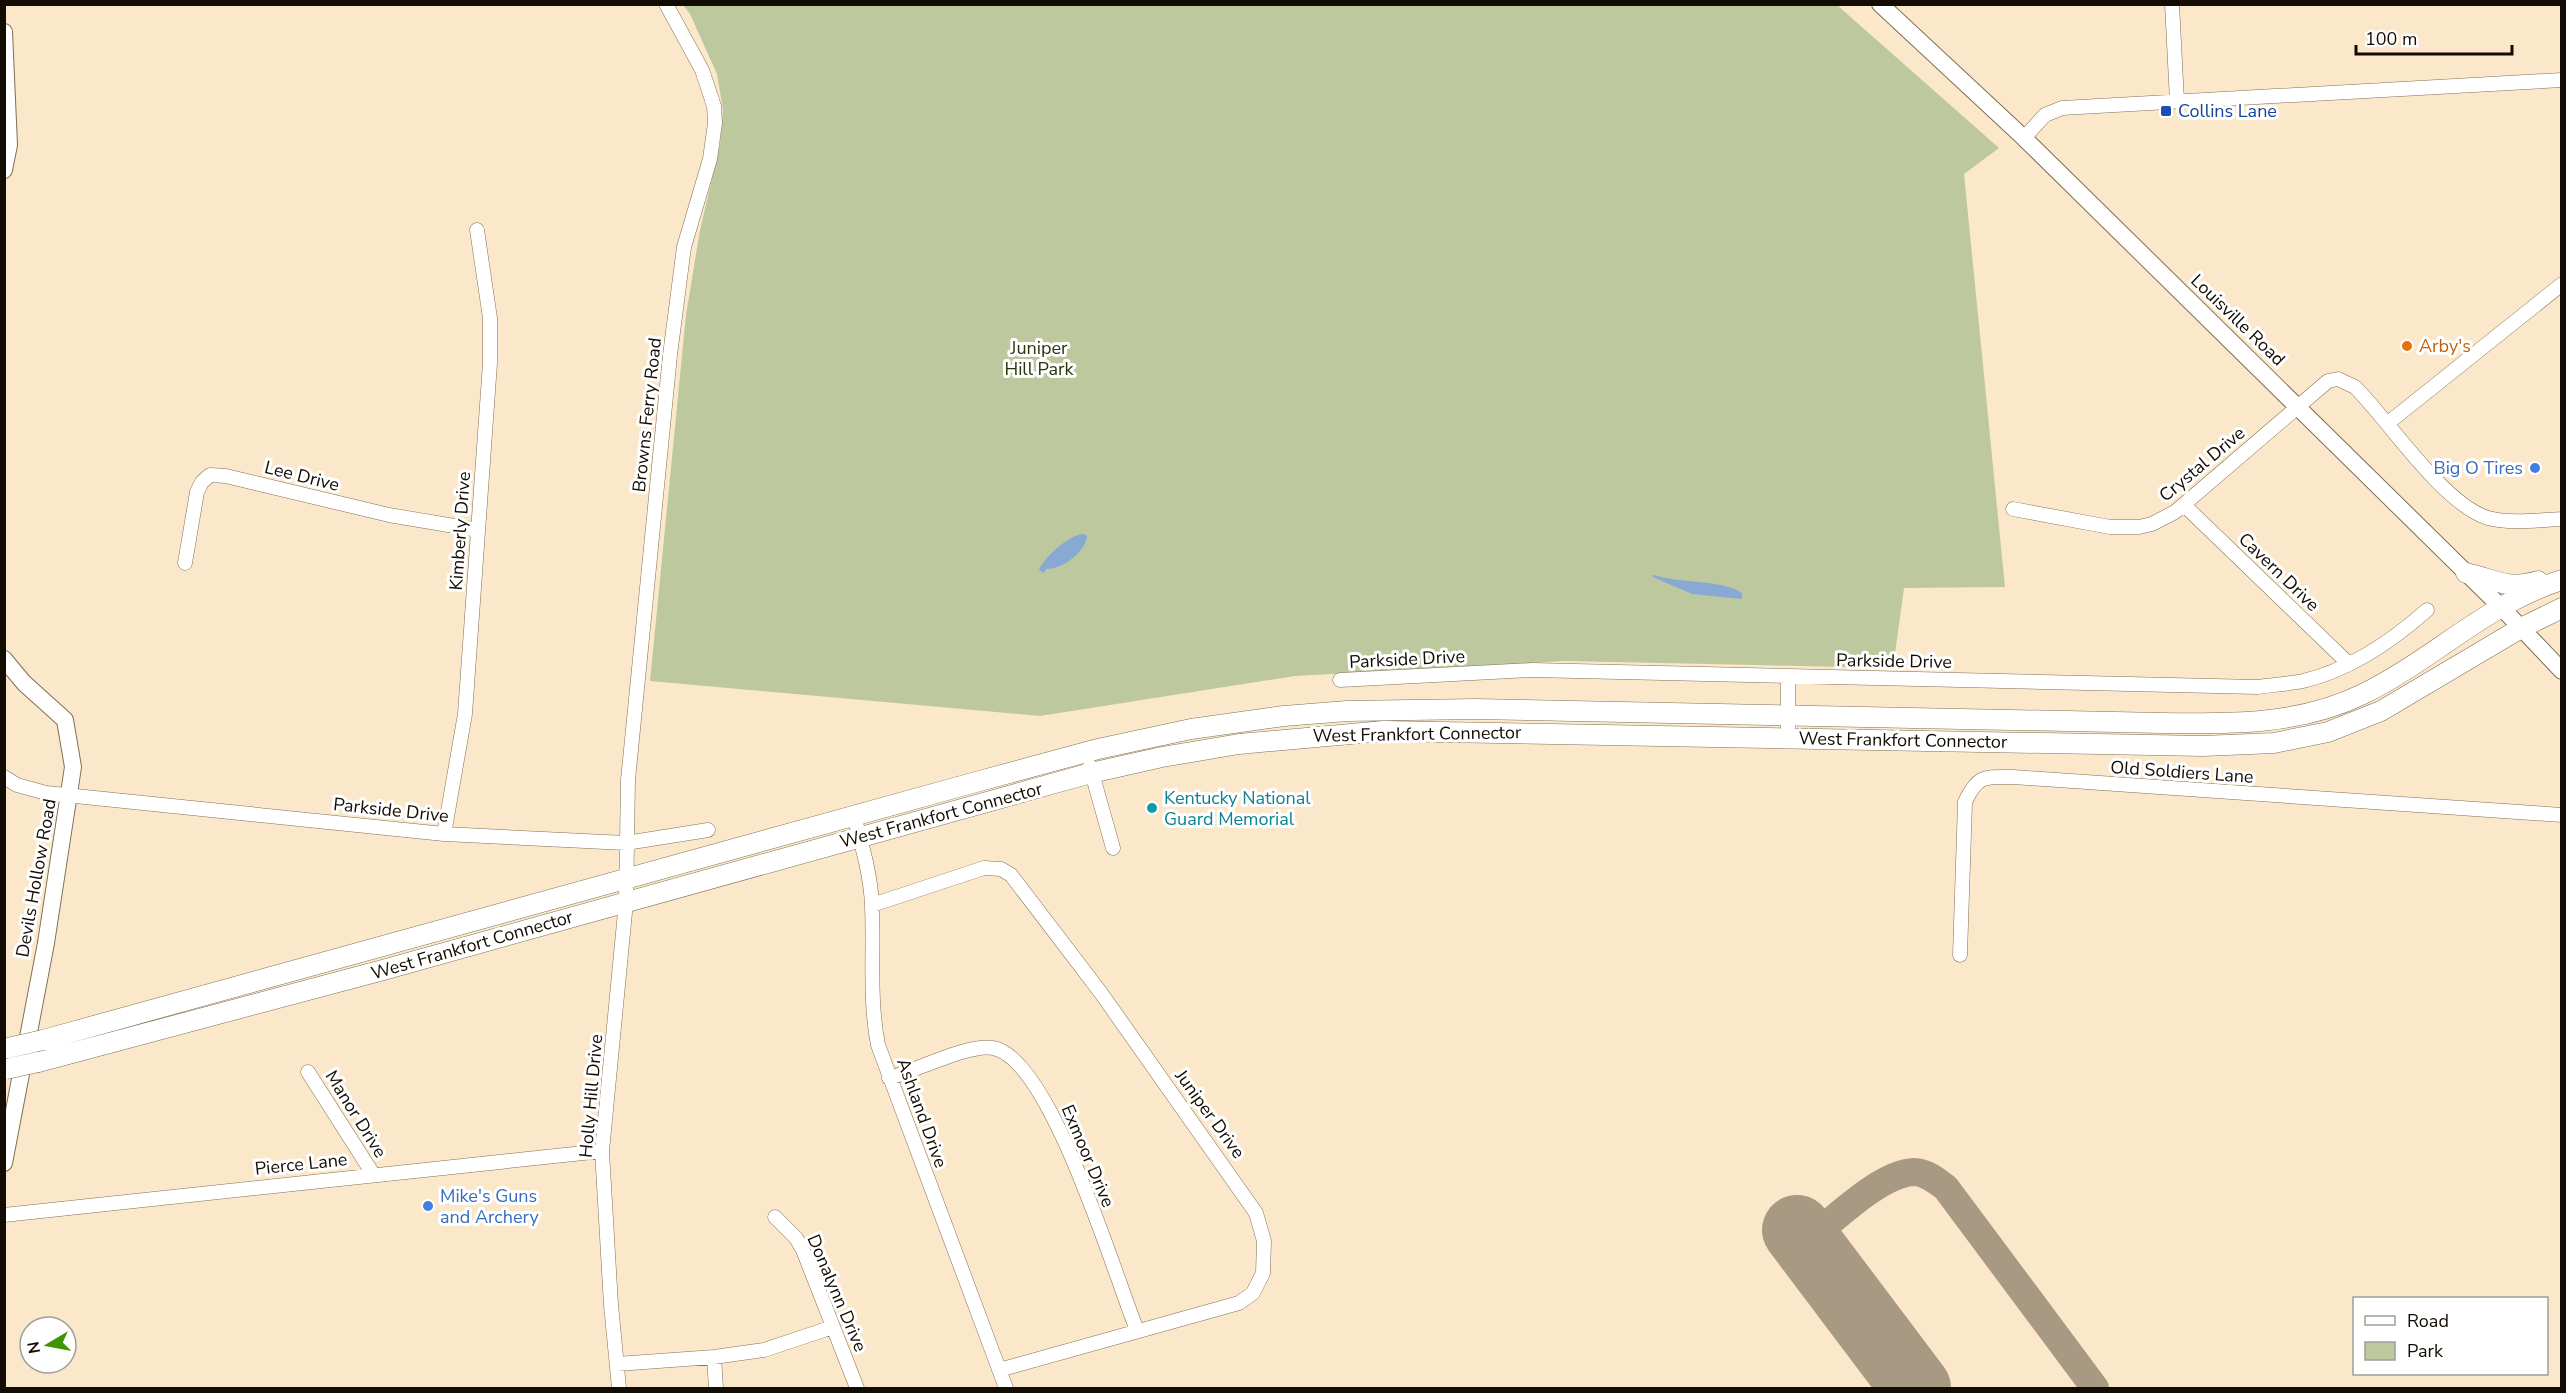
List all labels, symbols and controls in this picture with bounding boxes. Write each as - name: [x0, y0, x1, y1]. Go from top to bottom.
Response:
- scale bar: [2356, 18, 2512, 56]
- text: 100 m: [2365, 27, 2417, 51]
- place label: Collins Lane: [2178, 99, 2277, 123]
- marker: Collins Lane: [2159, 104, 2173, 118]
- street label: Louisville Road: [2186, 269, 2290, 371]
- place label: Arby's: [2419, 334, 2471, 358]
- park label: Juniper Hill Park: [1004, 336, 1075, 381]
- street label: Browns Ferry Road: [627, 337, 667, 493]
- marker: Arby's: [2400, 339, 2414, 353]
- street label: Crystal Drive: [2154, 421, 2250, 507]
- street label: Lee Drive: [262, 455, 342, 497]
- place label: Big O Tires: [2433, 456, 2523, 480]
- marker: Big O Tires: [2528, 461, 2542, 475]
- street label: Kimberly Drive: [444, 471, 476, 591]
- street label: Cavern Drive: [2233, 527, 2325, 617]
- street label: Parkside Drive: [1348, 644, 1466, 674]
- street label: Parkside Drive: [1836, 648, 1952, 674]
- street label: West Frankfort Connector: [1312, 720, 1522, 748]
- street label: West Frankfort Connector: [1798, 726, 2008, 754]
- street label: Old Soldiers Lane: [2110, 755, 2254, 789]
- street label: West Frankfort Connector: [837, 776, 1045, 854]
- place label: Kentucky National Guard Memorial: [1164, 786, 1311, 831]
- street label: Parkside Drive: [332, 792, 450, 828]
- street label: Devils Hollow Road: [10, 797, 62, 959]
- marker: Kentucky National Guard Memorial: [1145, 801, 1159, 815]
- street label: West Frankfort Connector: [368, 905, 576, 985]
- street label: Holly Hill Drive: [574, 1033, 608, 1159]
- street label: Ashland Drive: [891, 1055, 953, 1171]
- street label: Juniper Drive: [1169, 1064, 1250, 1163]
- street label: Manor Drive: [320, 1066, 392, 1162]
- street label: Exmoor Drive: [1056, 1101, 1120, 1211]
- street label: Pierce Lane: [254, 1147, 348, 1181]
- place label: Mike's Guns and Archery: [440, 1184, 539, 1229]
- marker: Mike's Guns and Archery: [421, 1199, 435, 1213]
- street label: Donalynn Drive: [801, 1231, 873, 1355]
- legend: [2353, 1297, 2548, 1375]
- text: Road: [2407, 1309, 2449, 1333]
- north arrow: [18, 1315, 78, 1375]
- text: Park: [2407, 1339, 2444, 1363]
- text: N: [22, 1340, 46, 1355]

